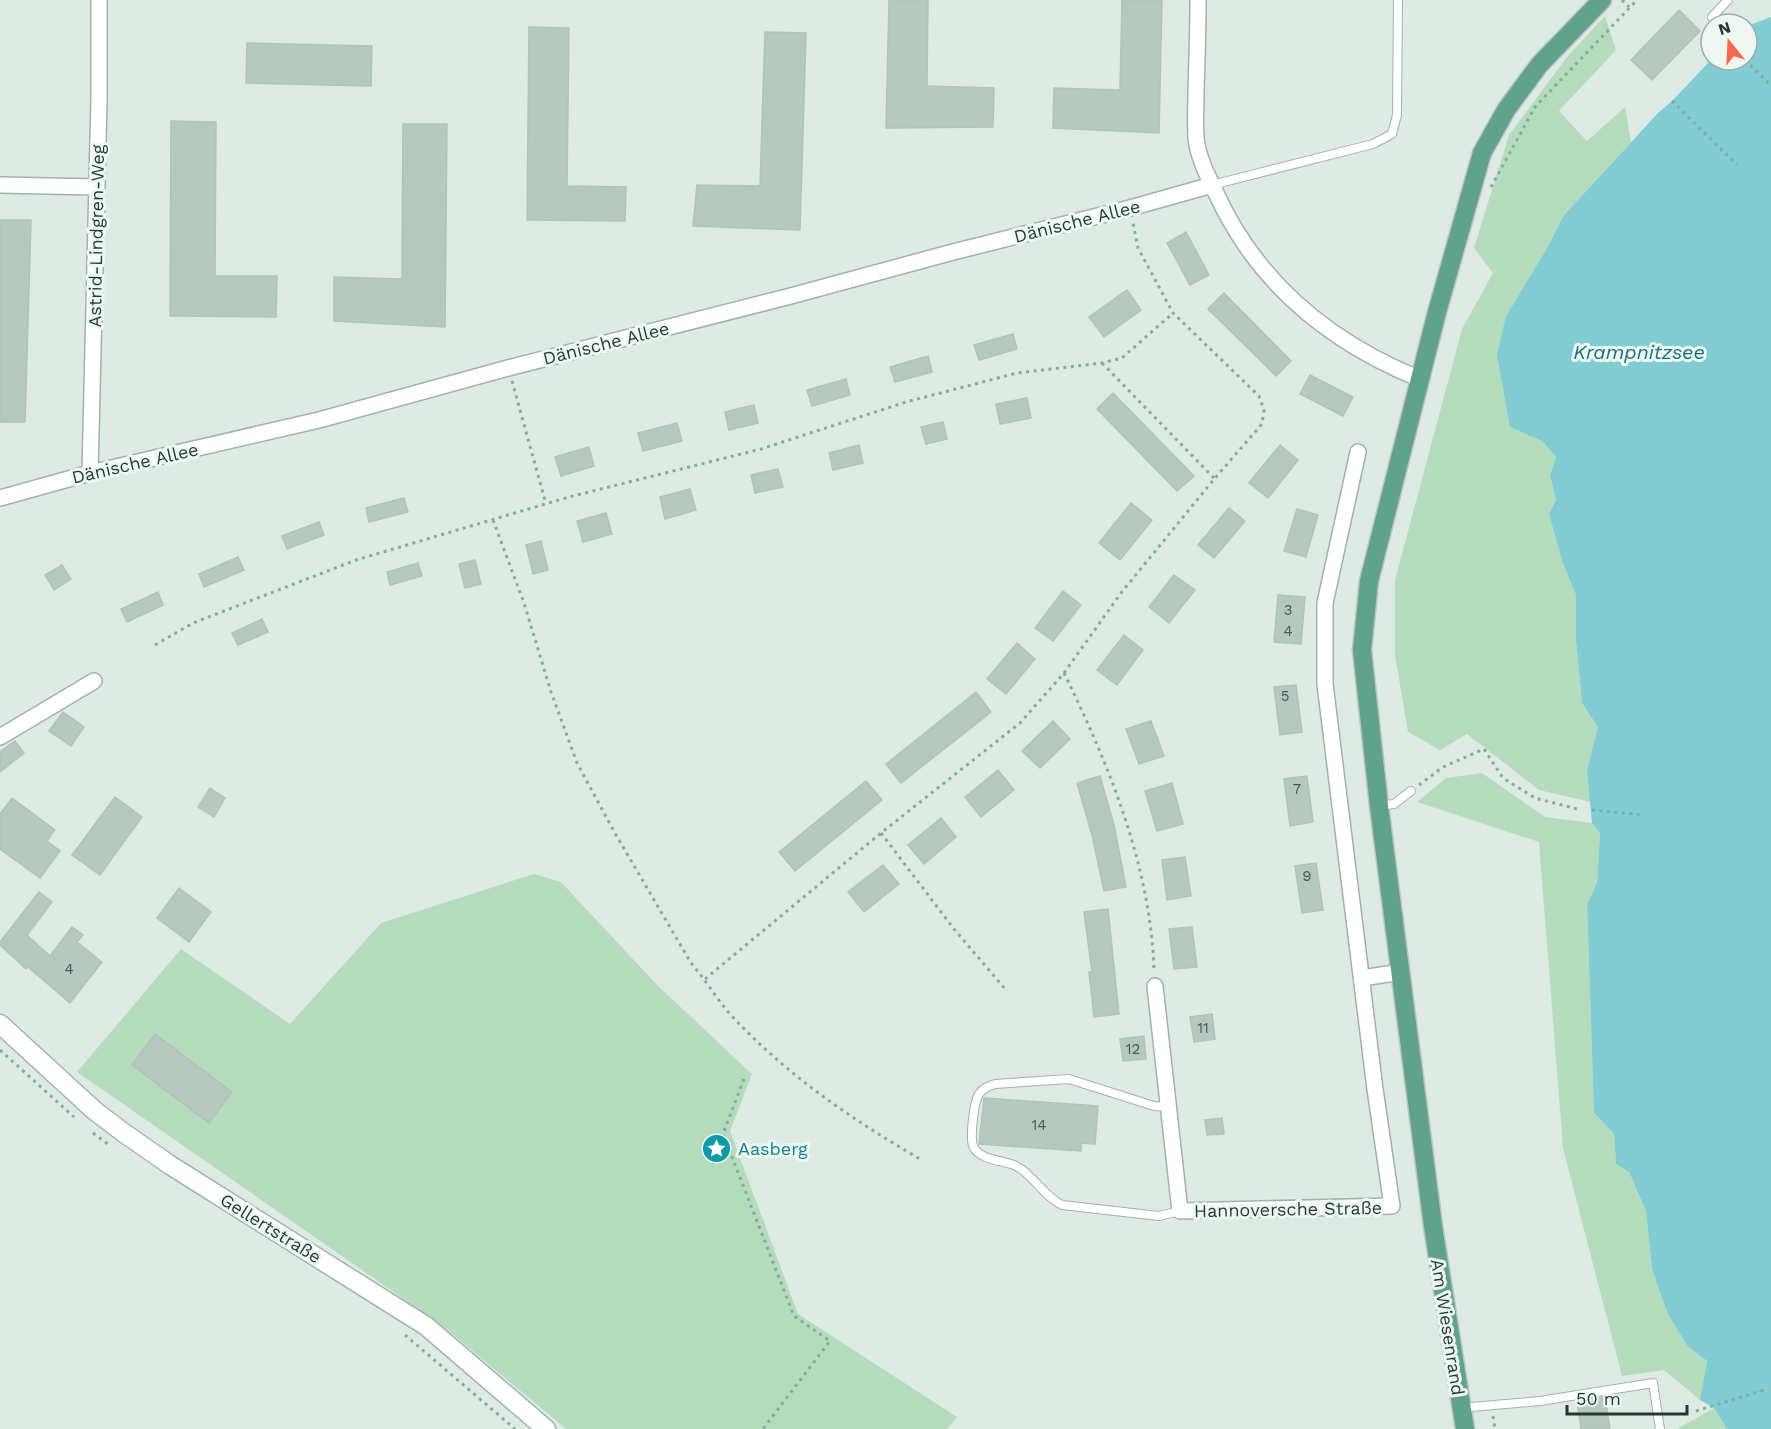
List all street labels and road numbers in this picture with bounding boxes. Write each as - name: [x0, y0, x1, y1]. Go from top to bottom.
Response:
- street label: Astrid-Lindgren-Weg: [84, 144, 108, 328]
- street label: Dänische Allee: [1012, 195, 1142, 247]
- street label: Dänische Allee: [541, 317, 671, 369]
- street label: Dänische Allee: [70, 438, 200, 488]
- street label: Gellertstraße: [217, 1189, 325, 1267]
- street label: Hannoversche Straße: [1194, 1197, 1382, 1221]
- street label: Am Wiesenrand: [1427, 1257, 1469, 1397]

